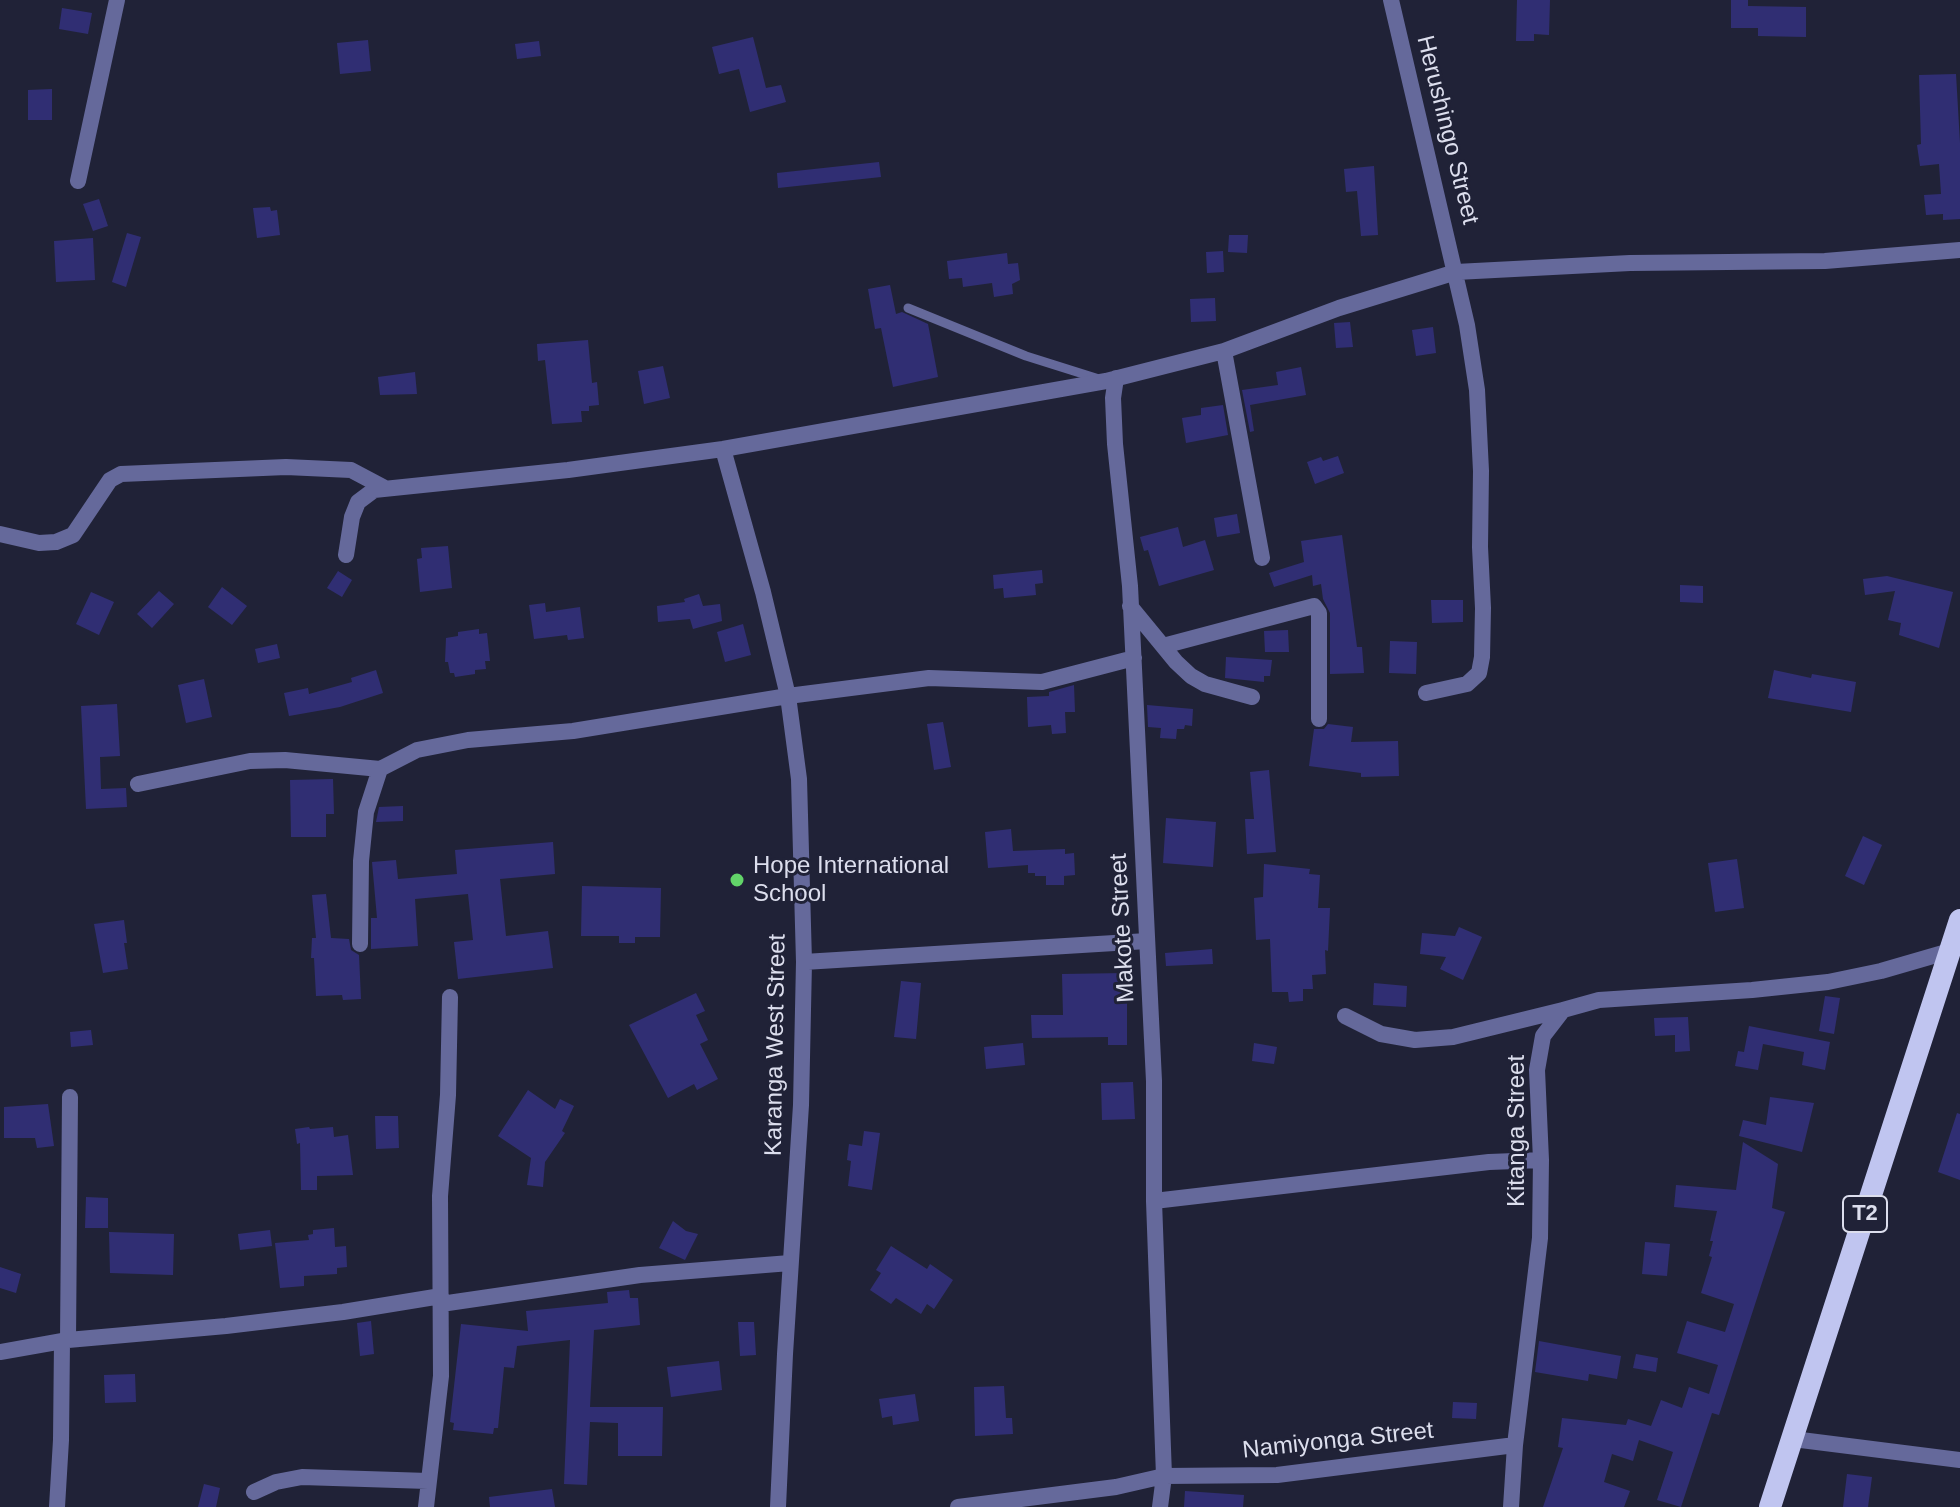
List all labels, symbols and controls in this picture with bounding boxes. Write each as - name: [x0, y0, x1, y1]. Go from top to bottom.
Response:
- street label: Herushingo Street: [1410, 33, 1484, 227]
- place label: Hope International School: [753, 852, 949, 908]
- street label: Makote Street: [1105, 853, 1141, 1003]
- marker: Hope International School: [728, 871, 746, 889]
- street label: Karanga West Street: [760, 934, 792, 1156]
- street label: Kitanga Street: [1503, 1055, 1531, 1207]
- road number: T2: [1843, 1196, 1887, 1232]
- street label: Namiyonga Street: [1241, 1417, 1435, 1465]

